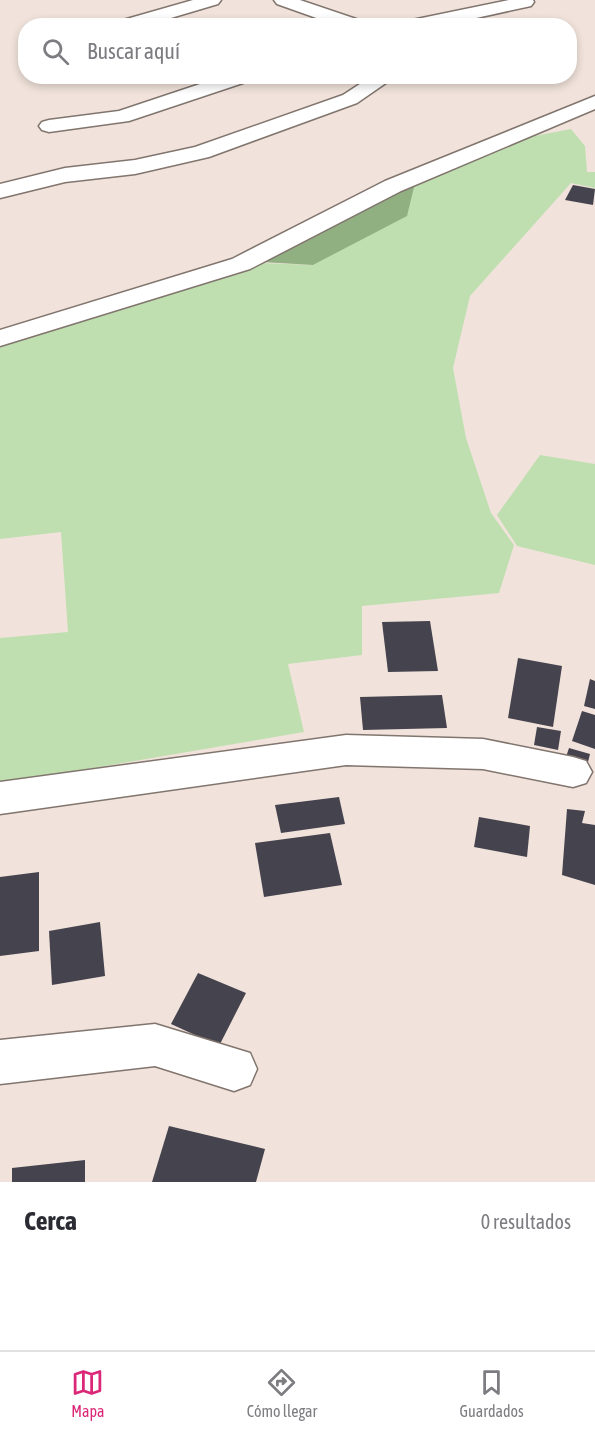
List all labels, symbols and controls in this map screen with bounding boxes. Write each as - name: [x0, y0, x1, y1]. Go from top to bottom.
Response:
- search box: [18, 18, 577, 84]
- icon: search: [39, 35, 72, 68]
- text: Buscar aquí: [87, 38, 180, 64]
- text: Cerca: [24, 1206, 77, 1236]
- text: 0 resultados: [481, 1210, 571, 1233]
- tab: Mapa: [71, 1366, 104, 1420]
- tab: Cómo llegar: [247, 1366, 317, 1420]
- tab: Guardados: [460, 1366, 524, 1420]

